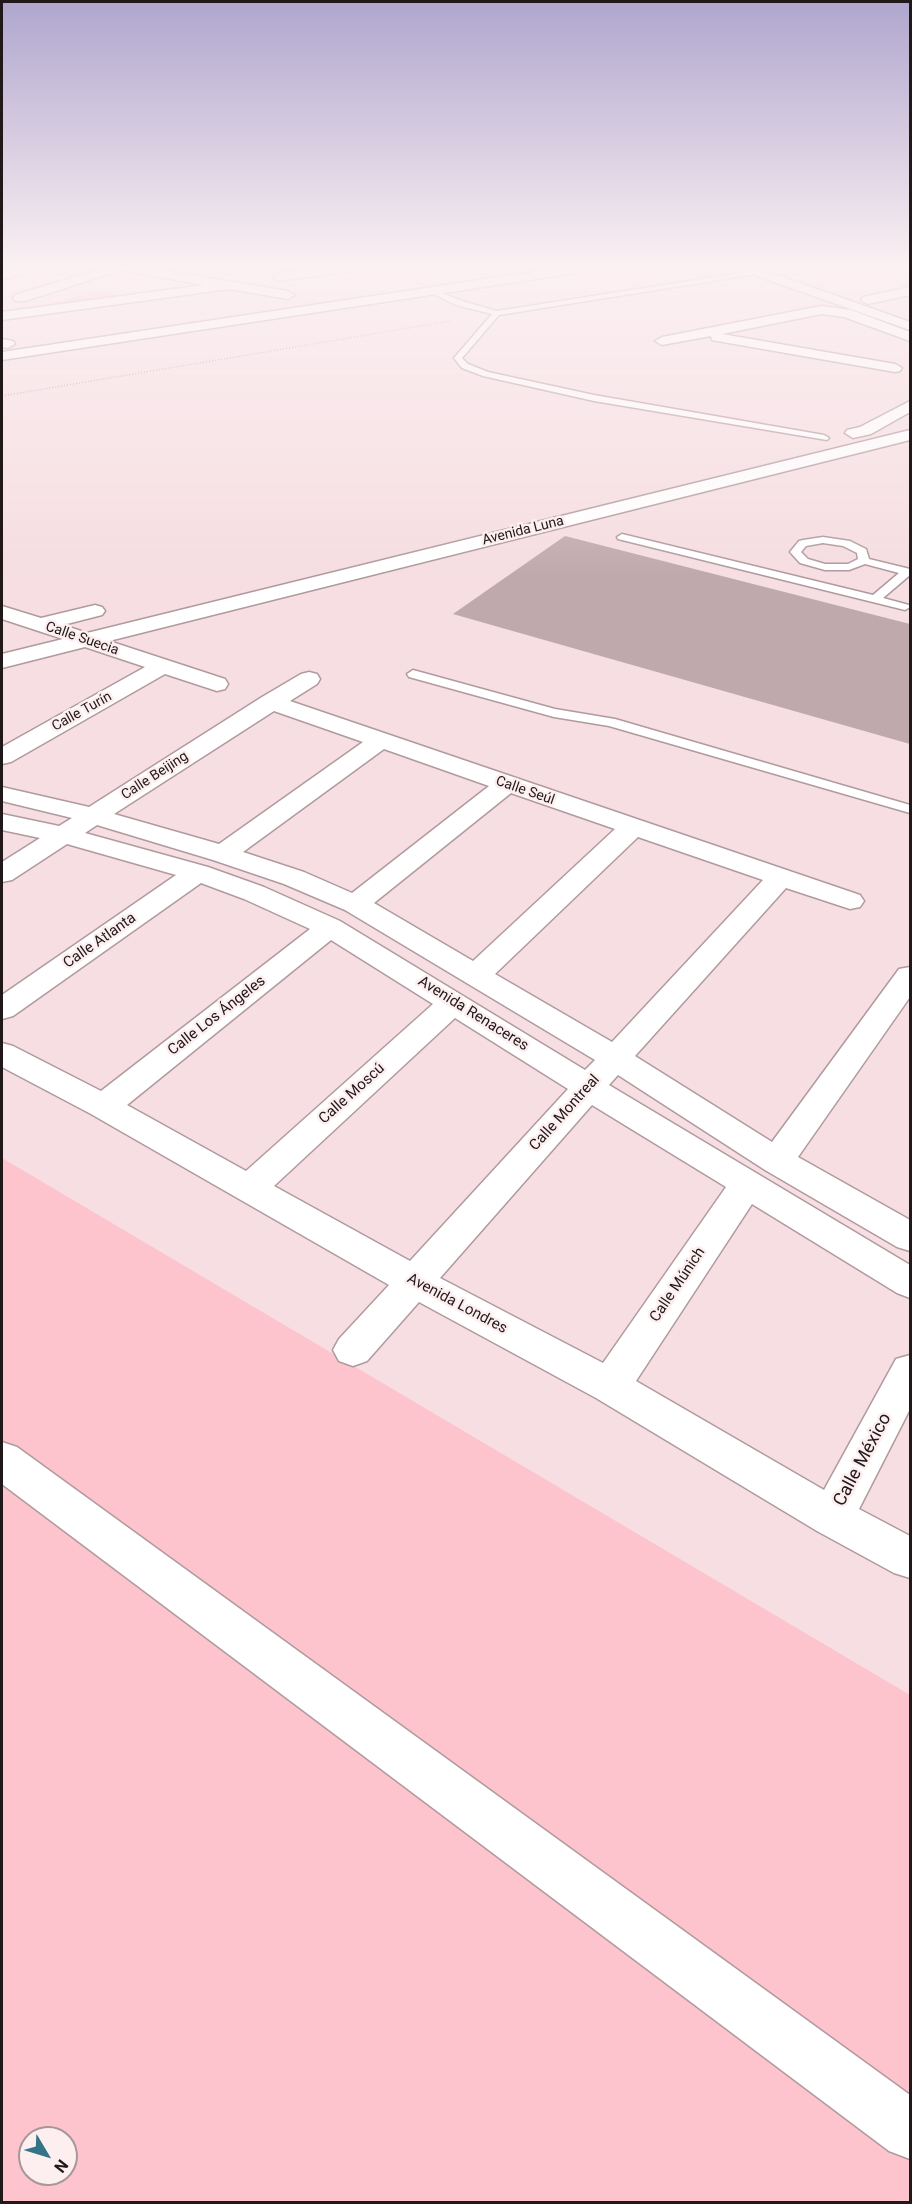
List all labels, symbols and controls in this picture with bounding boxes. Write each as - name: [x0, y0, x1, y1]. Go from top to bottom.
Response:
- street label: Avenida Luna: [481, 513, 565, 549]
- street label: Calle Suecia: [43, 619, 121, 659]
- street label: Calle Turín: [49, 689, 115, 735]
- street label: Calle Beijing: [118, 748, 192, 804]
- street label: Calle Seúl: [493, 773, 557, 809]
- street label: Calle Atlanta: [60, 909, 140, 973]
- street label: Calle Los Ángeles: [165, 972, 269, 1060]
- street label: Avenida Renaceres: [414, 973, 532, 1055]
- street label: Calle Moscú: [315, 1060, 389, 1128]
- street label: Calle Montreal: [526, 1071, 604, 1155]
- street label: Calle Múnich: [646, 1244, 710, 1326]
- street label: Avenida Londres: [404, 1270, 510, 1338]
- street label: Calle México: [829, 1410, 897, 1510]
- north arrow: [18, 2126, 78, 2186]
- text: N: [50, 2156, 72, 2176]

